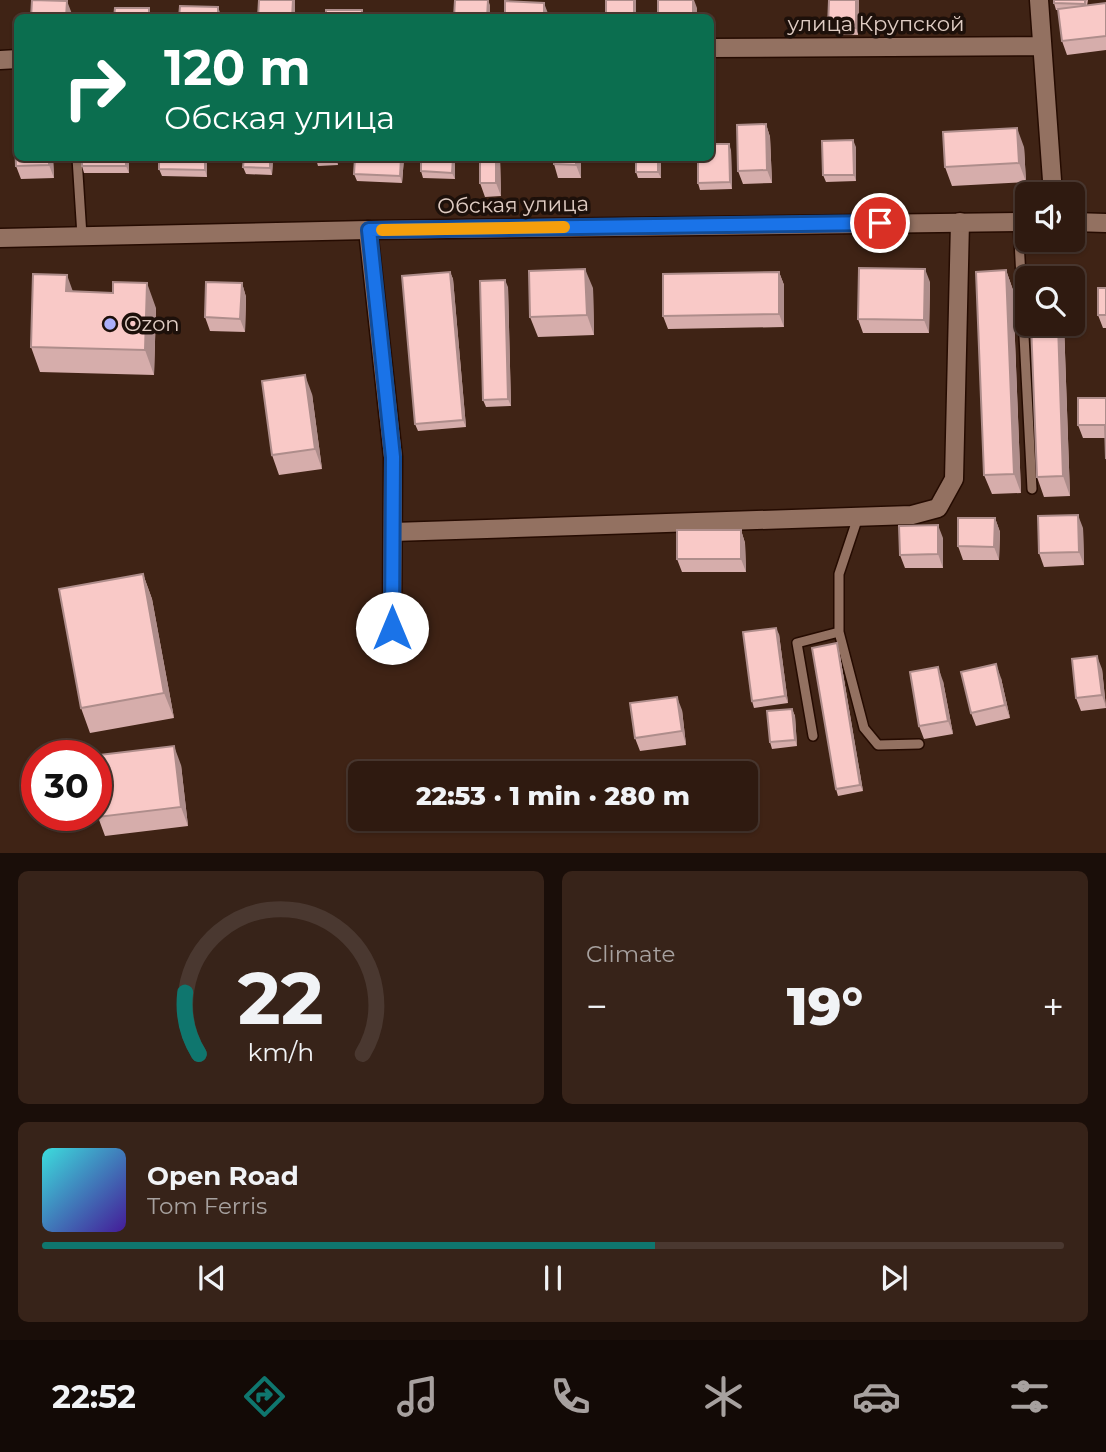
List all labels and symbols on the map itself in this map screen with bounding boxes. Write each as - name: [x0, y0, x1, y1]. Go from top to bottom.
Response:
- street label: улица Крупской: [786, 11, 965, 36]
- street label: Обская улица: [437, 191, 589, 218]
- pin: [850, 193, 910, 253]
- place label: Ozon: [124, 311, 180, 336]
- marker: Ozon: [102, 316, 118, 332]
- position arrow: [355, 591, 429, 665]
- speed limit sign: 30: [21, 740, 112, 831]

